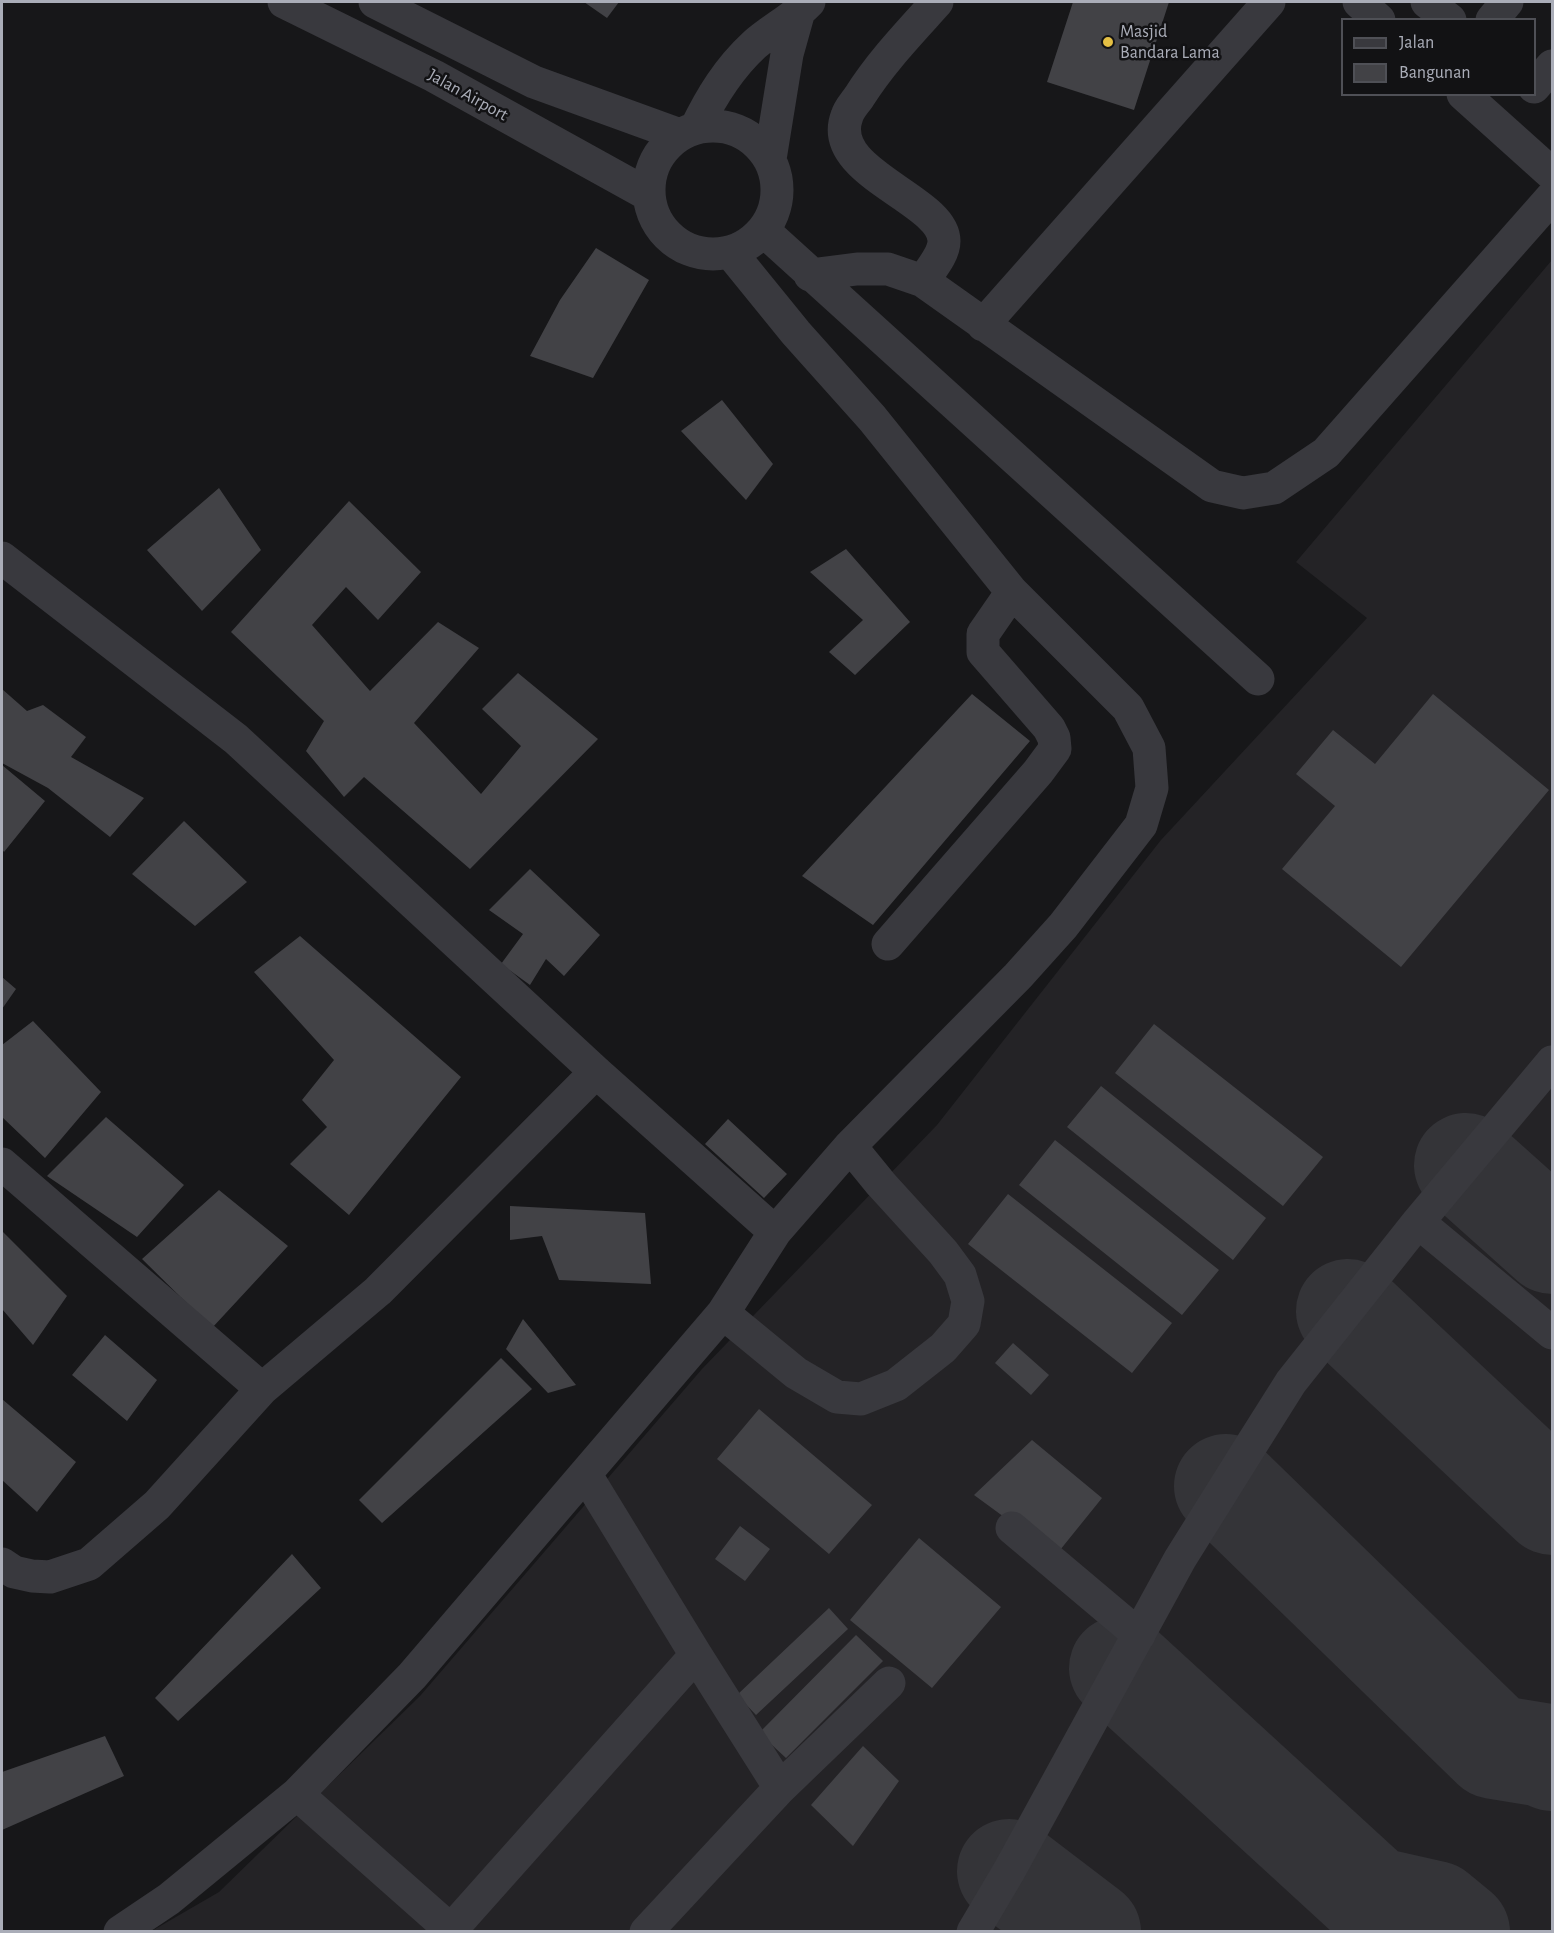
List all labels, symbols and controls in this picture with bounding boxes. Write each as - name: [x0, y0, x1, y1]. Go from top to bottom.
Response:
- legend: [1341, 18, 1536, 96]
- place label: Masjid Bandara Lama: [1120, 21, 1220, 63]
- text: Jalan: [1399, 34, 1434, 52]
- marker: Masjid Bandara Lama: [1101, 35, 1115, 49]
- street label: Jalan Airport: [424, 64, 512, 126]
- text: Bangunan: [1399, 64, 1471, 82]

